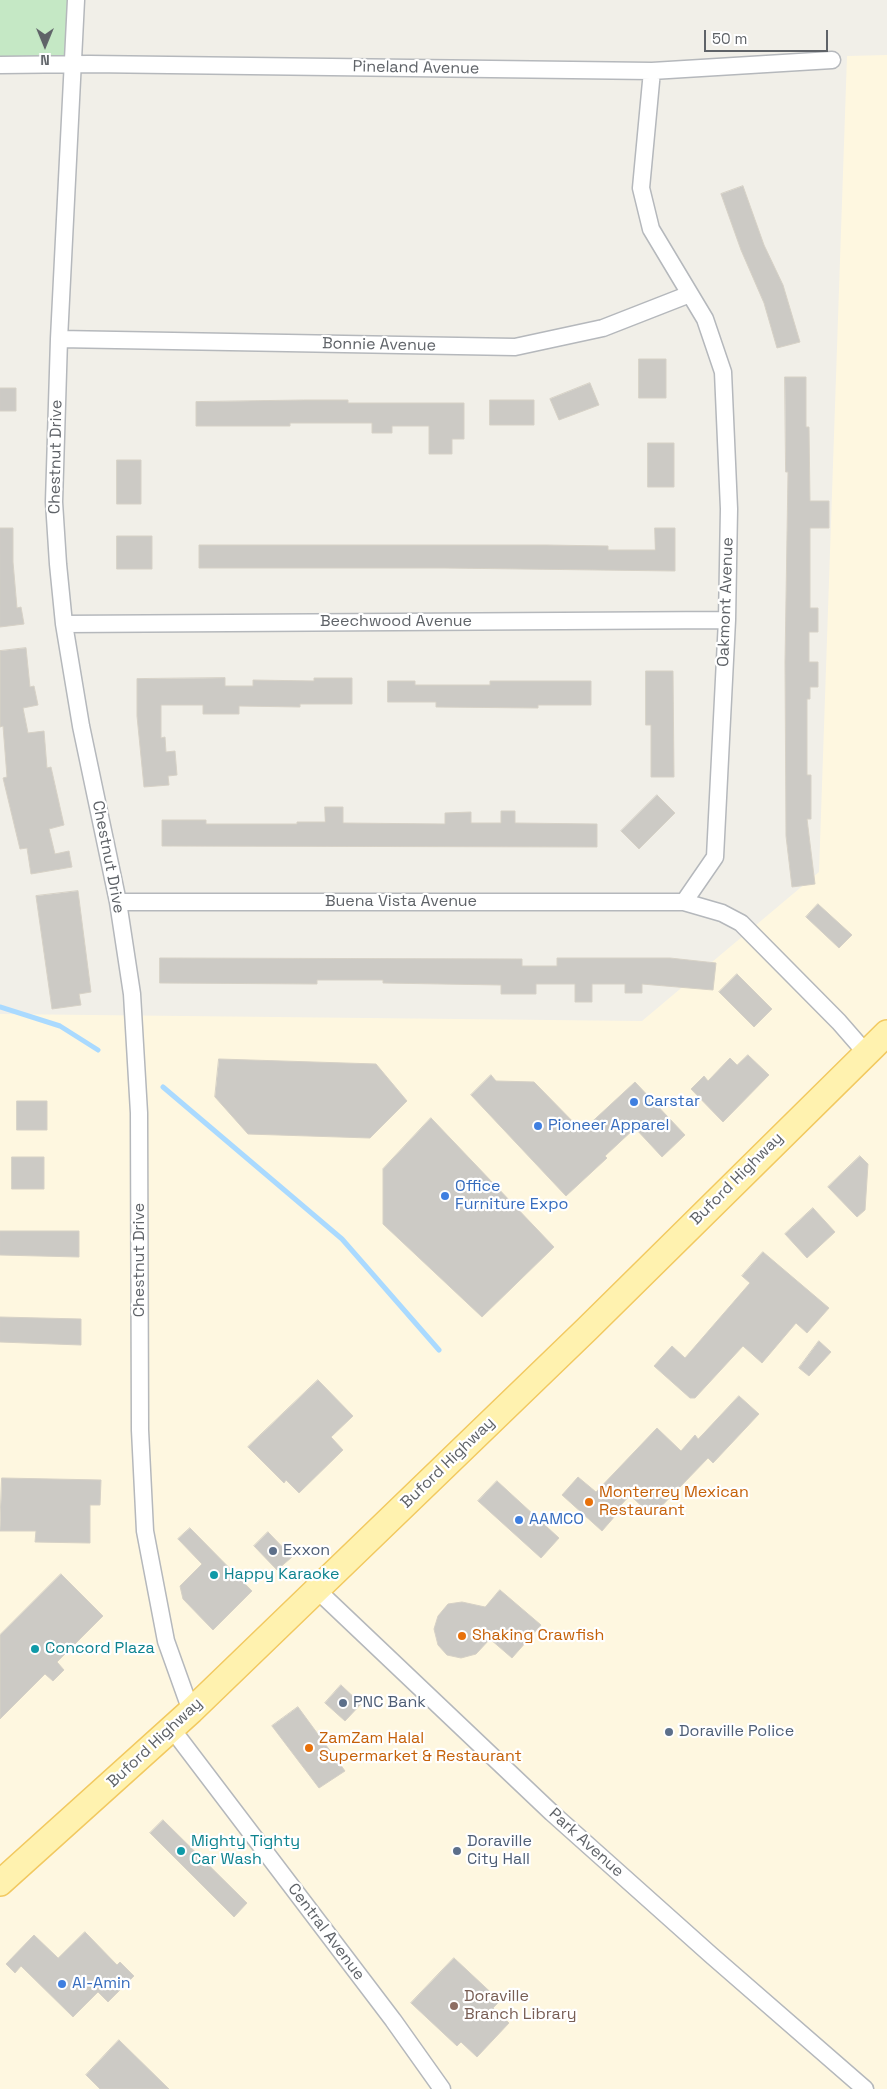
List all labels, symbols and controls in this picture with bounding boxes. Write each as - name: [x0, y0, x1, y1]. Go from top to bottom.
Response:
- north arrow: [20, 20, 70, 70]
- scale bar: [707, 20, 831, 52]
- text: 50 m: [712, 29, 747, 48]
- text: N: [40, 51, 50, 69]
- street label: Pineland Avenue: [353, 57, 479, 79]
- street label: Bonnie Avenue: [322, 334, 436, 356]
- street label: Chestnut Drive: [45, 400, 67, 514]
- street label: Oakmont Avenue: [714, 537, 738, 667]
- street label: Beechwood Avenue: [320, 612, 472, 632]
- street label: Chestnut Drive: [88, 799, 128, 915]
- street label: Buena Vista Avenue: [325, 892, 477, 912]
- place label: Carstar: [644, 1092, 700, 1112]
- marker: Carstar: [628, 1096, 640, 1108]
- place label: Pioneer Apparel: [548, 1116, 669, 1136]
- marker: Pioneer Apparel: [532, 1120, 544, 1132]
- street label: Buford Highway: [687, 1129, 787, 1229]
- place label: Office Furniture Expo: [455, 1177, 568, 1215]
- marker: Office Furniture Expo: [439, 1190, 451, 1202]
- street label: Chestnut Drive: [130, 1203, 150, 1317]
- street label: Buford Highway: [397, 1413, 499, 1513]
- place label: Monterrey Mexican Restaurant: [599, 1483, 749, 1521]
- marker: Monterrey Mexican Restaurant: [583, 1496, 595, 1508]
- place label: AAMCO: [529, 1510, 584, 1530]
- marker: AAMCO: [513, 1514, 525, 1526]
- place label: Exxon: [283, 1541, 330, 1561]
- marker: Exxon: [267, 1545, 279, 1557]
- place label: Happy Karaoke: [224, 1565, 339, 1585]
- marker: Happy Karaoke: [208, 1569, 220, 1581]
- place label: Shaking Crawfish: [472, 1626, 604, 1646]
- marker: Shaking Crawfish: [456, 1630, 468, 1642]
- place label: Concord Plaza: [45, 1639, 155, 1659]
- marker: Concord Plaza: [29, 1643, 41, 1655]
- place label: PNC Bank: [353, 1693, 426, 1713]
- street label: Buford Highway: [103, 1694, 207, 1792]
- marker: PNC Bank: [337, 1697, 349, 1709]
- place label: Doraville Police: [679, 1722, 794, 1742]
- marker: Doraville Police: [663, 1726, 675, 1738]
- place label: ZamZam Halal Supermarket & Restaurant: [319, 1729, 522, 1767]
- marker: ZamZam Halal Supermarket & Restaurant: [303, 1742, 315, 1754]
- street label: Park Avenue: [545, 1804, 627, 1882]
- place label: Mighty Tighty Car Wash: [191, 1832, 300, 1870]
- place label: Doraville City Hall: [467, 1832, 532, 1870]
- marker: Mighty Tighty Car Wash: [175, 1845, 187, 1857]
- marker: Doraville City Hall: [451, 1845, 463, 1857]
- street label: Central Avenue: [283, 1880, 369, 1984]
- place label: Al-Amin: [72, 1974, 131, 1994]
- marker: Al-Amin: [56, 1978, 68, 1990]
- place label: Doraville Branch Library: [464, 1987, 577, 2025]
- marker: Doraville Branch Library: [448, 2000, 460, 2012]

